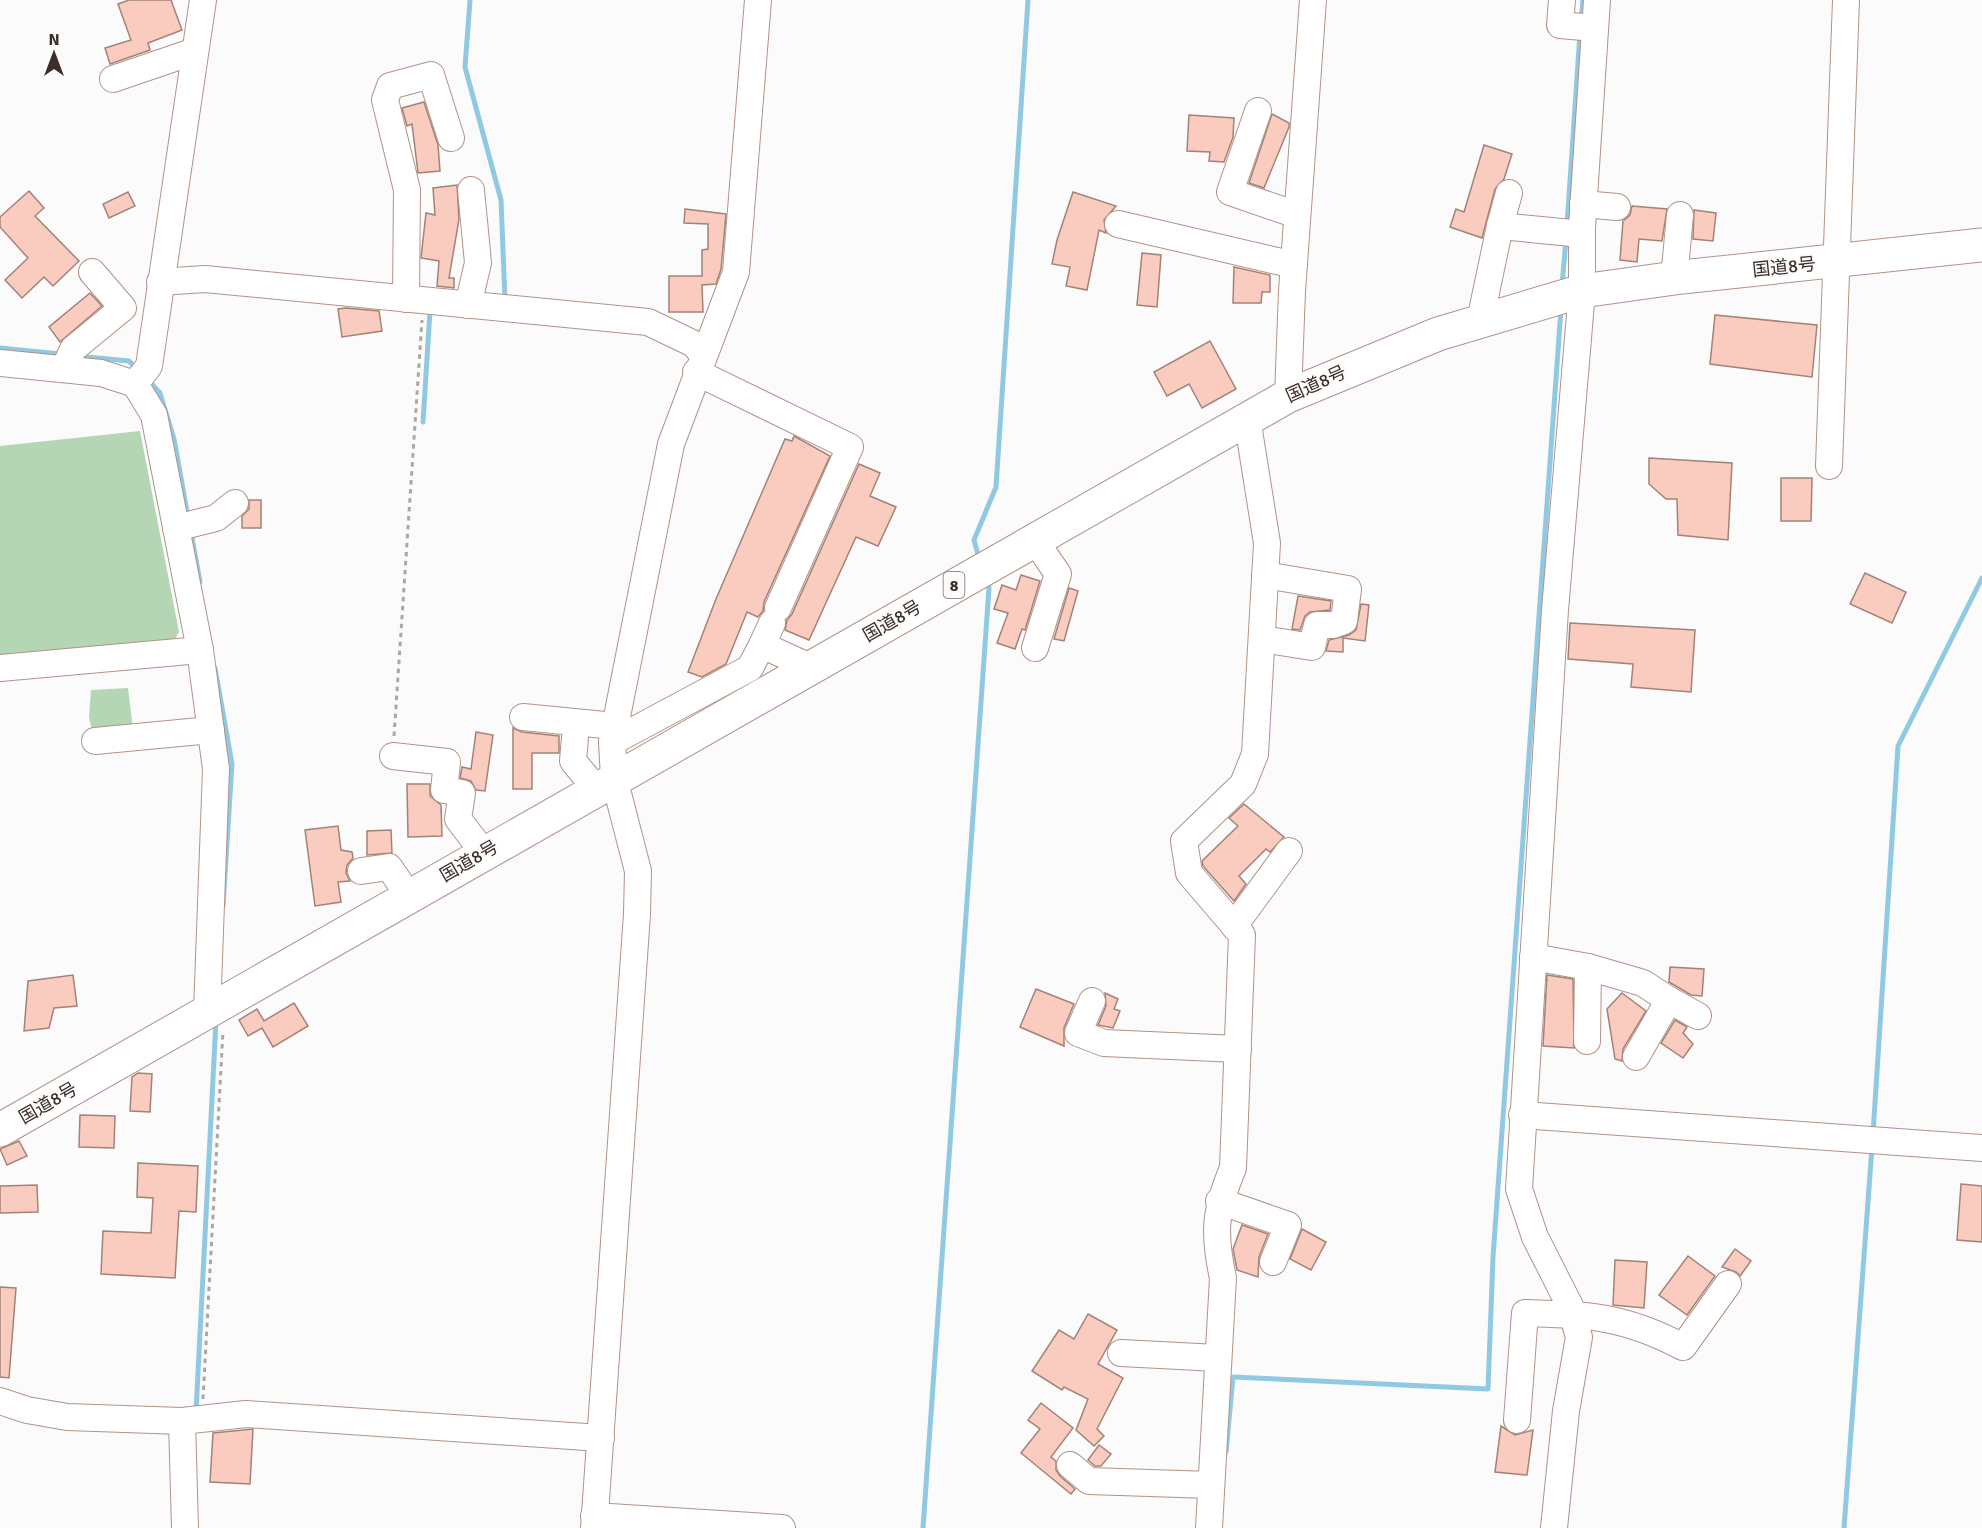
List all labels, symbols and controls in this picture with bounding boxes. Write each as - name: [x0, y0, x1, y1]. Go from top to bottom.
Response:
- north arrow: [24, 24, 84, 84]
- text: N: [48, 30, 60, 50]
- street label: 国道8号: [1751, 253, 1817, 281]
- street label: 国道8号: [1282, 361, 1350, 407]
- road number: 8: [944, 572, 964, 598]
- street label: 国道8号: [859, 596, 925, 646]
- street label: 国道8号: [436, 836, 502, 886]
- street label: 国道8号: [15, 1078, 81, 1128]

